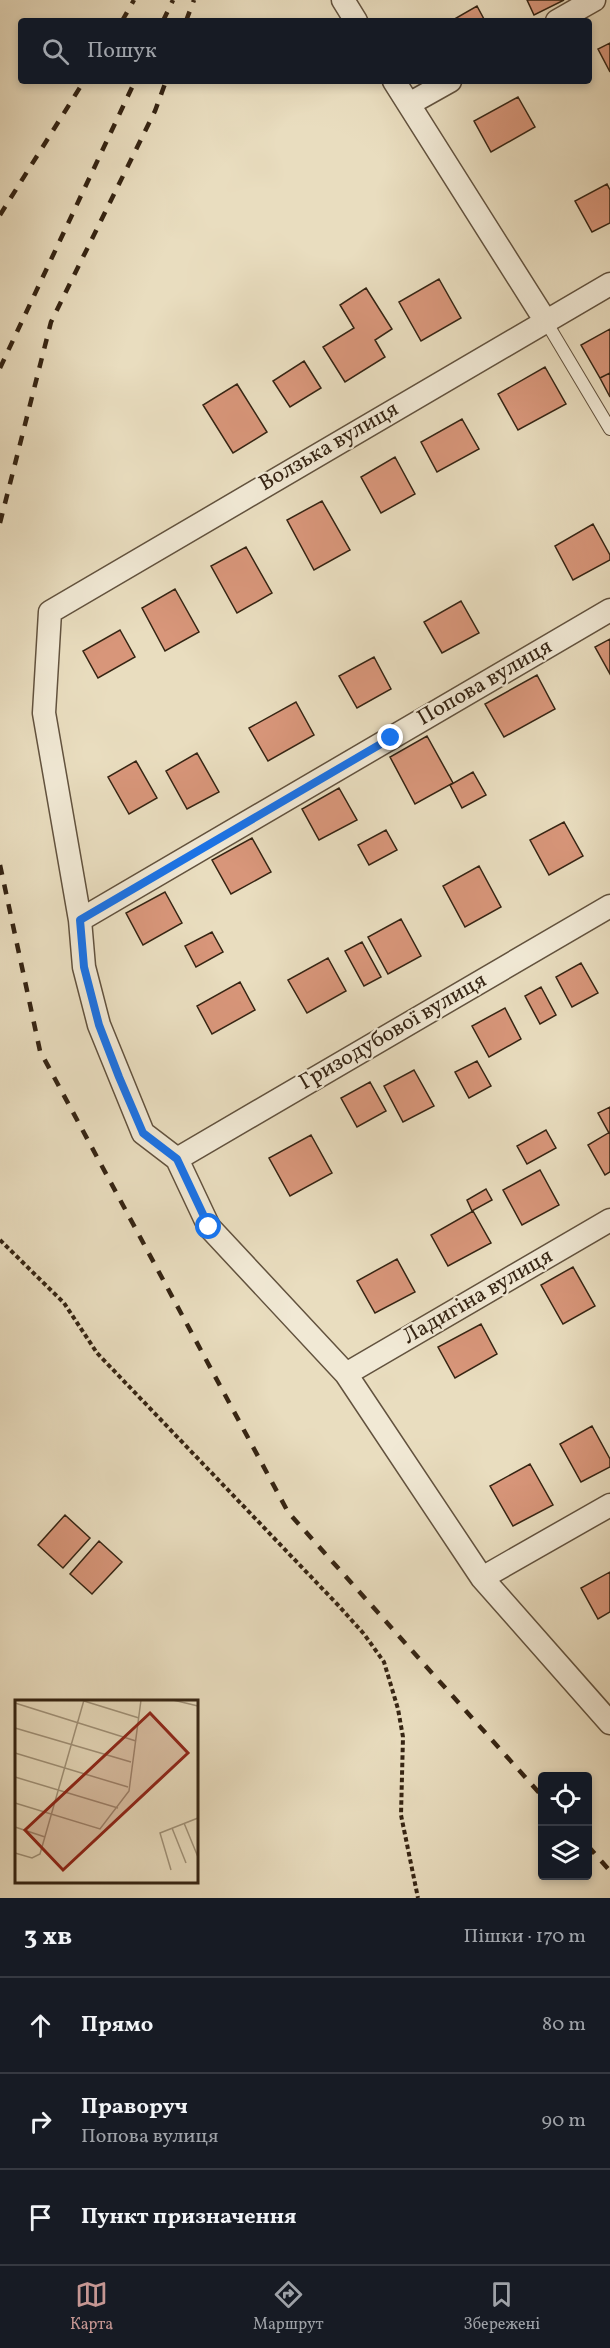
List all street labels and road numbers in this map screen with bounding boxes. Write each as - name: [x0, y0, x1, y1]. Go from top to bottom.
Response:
- street label: Волзька вулиця: [253, 394, 405, 500]
- street label: Попова вулиця: [412, 632, 558, 734]
- street label: Гризодубової вулиця: [293, 966, 493, 1098]
- street label: Ладигіна вулиця: [397, 1241, 559, 1353]

